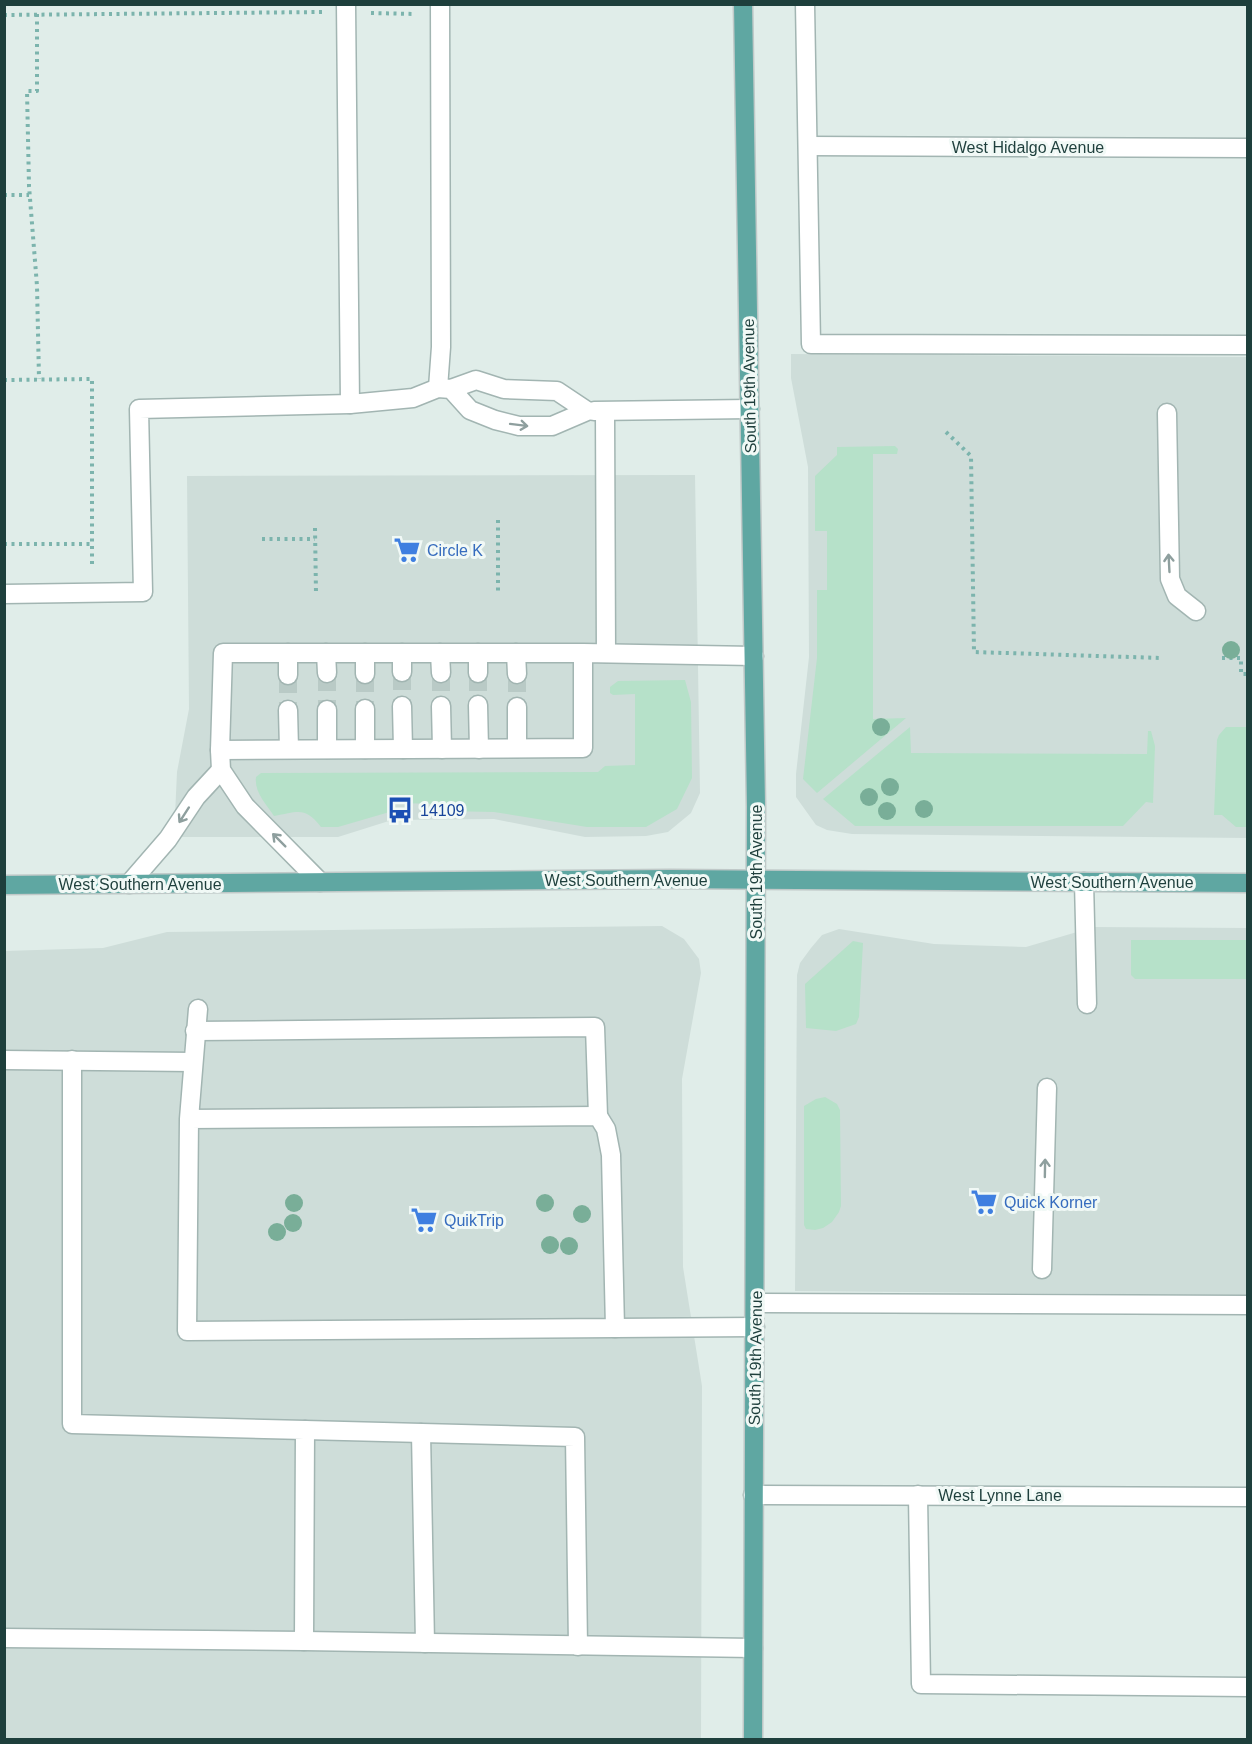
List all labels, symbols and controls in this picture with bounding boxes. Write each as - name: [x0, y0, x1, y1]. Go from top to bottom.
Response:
- street label: West Hidalgo Avenue: [952, 139, 1104, 156]
- street label: South 19th Avenue: [740, 318, 759, 454]
- one-way arrow: [509, 419, 529, 430]
- supermarket icon: Circle K: [392, 535, 422, 565]
- place label: Circle K: [427, 542, 483, 559]
- one-way arrow: [1164, 554, 1175, 574]
- bus stop icon: 14109: [385, 795, 415, 825]
- place label: 14109: [420, 802, 465, 819]
- street label: South 19th Avenue: [748, 804, 765, 939]
- one-way arrow: [178, 807, 191, 824]
- one-way arrow: [272, 833, 287, 848]
- street label: West Southern Avenue: [544, 872, 708, 889]
- street label: West Southern Avenue: [1030, 874, 1194, 891]
- street label: West Southern Avenue: [58, 876, 222, 893]
- one-way arrow: [1039, 1159, 1050, 1179]
- supermarket icon: Quick Korner: [969, 1187, 999, 1217]
- place label: Quick Korner: [1004, 1194, 1098, 1211]
- supermarket icon: QuikTrip: [409, 1205, 439, 1235]
- place label: QuikTrip: [444, 1212, 504, 1229]
- street label: South 19th Avenue: [746, 1290, 765, 1426]
- street label: West Lynne Lane: [938, 1487, 1062, 1504]

